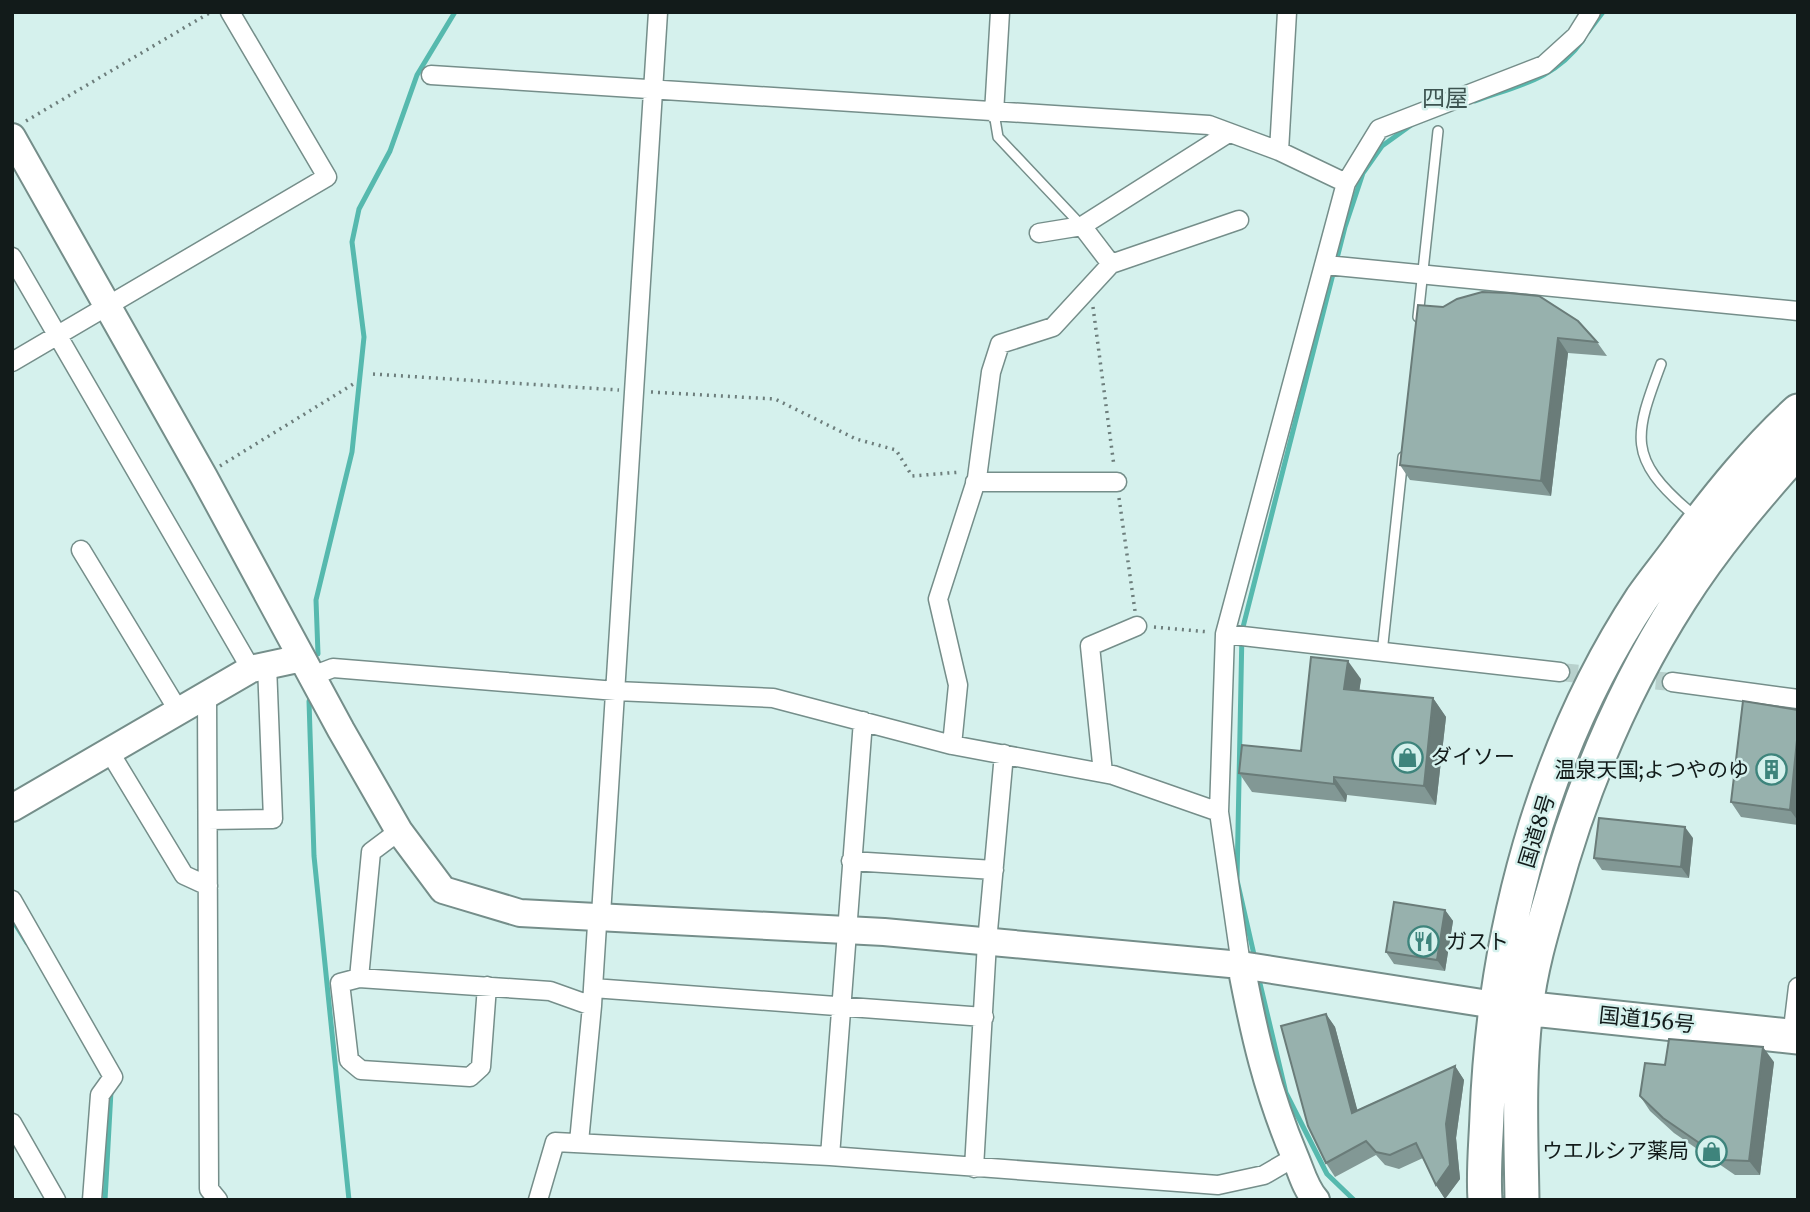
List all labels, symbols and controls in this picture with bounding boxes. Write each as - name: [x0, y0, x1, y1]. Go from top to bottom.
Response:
- district label: 四屋: [1422, 83, 1468, 112]
- shop icon: ダイソー: [1391, 740, 1425, 774]
- place label: ダイソー: [1431, 743, 1515, 770]
- building icon: 温泉天国;よつやのゆ: [1755, 753, 1789, 787]
- place label: 温泉天国;よつやのゆ: [1555, 756, 1749, 783]
- street label: 国道8号: [1513, 791, 1560, 871]
- restaurant icon: ガスト: [1406, 925, 1440, 959]
- place label: ガスト: [1446, 928, 1509, 955]
- street label: 国道156号: [1598, 1001, 1696, 1038]
- shop icon: ウエルシア薬局: [1695, 1134, 1729, 1168]
- place label: ウエルシア薬局: [1542, 1137, 1689, 1164]

